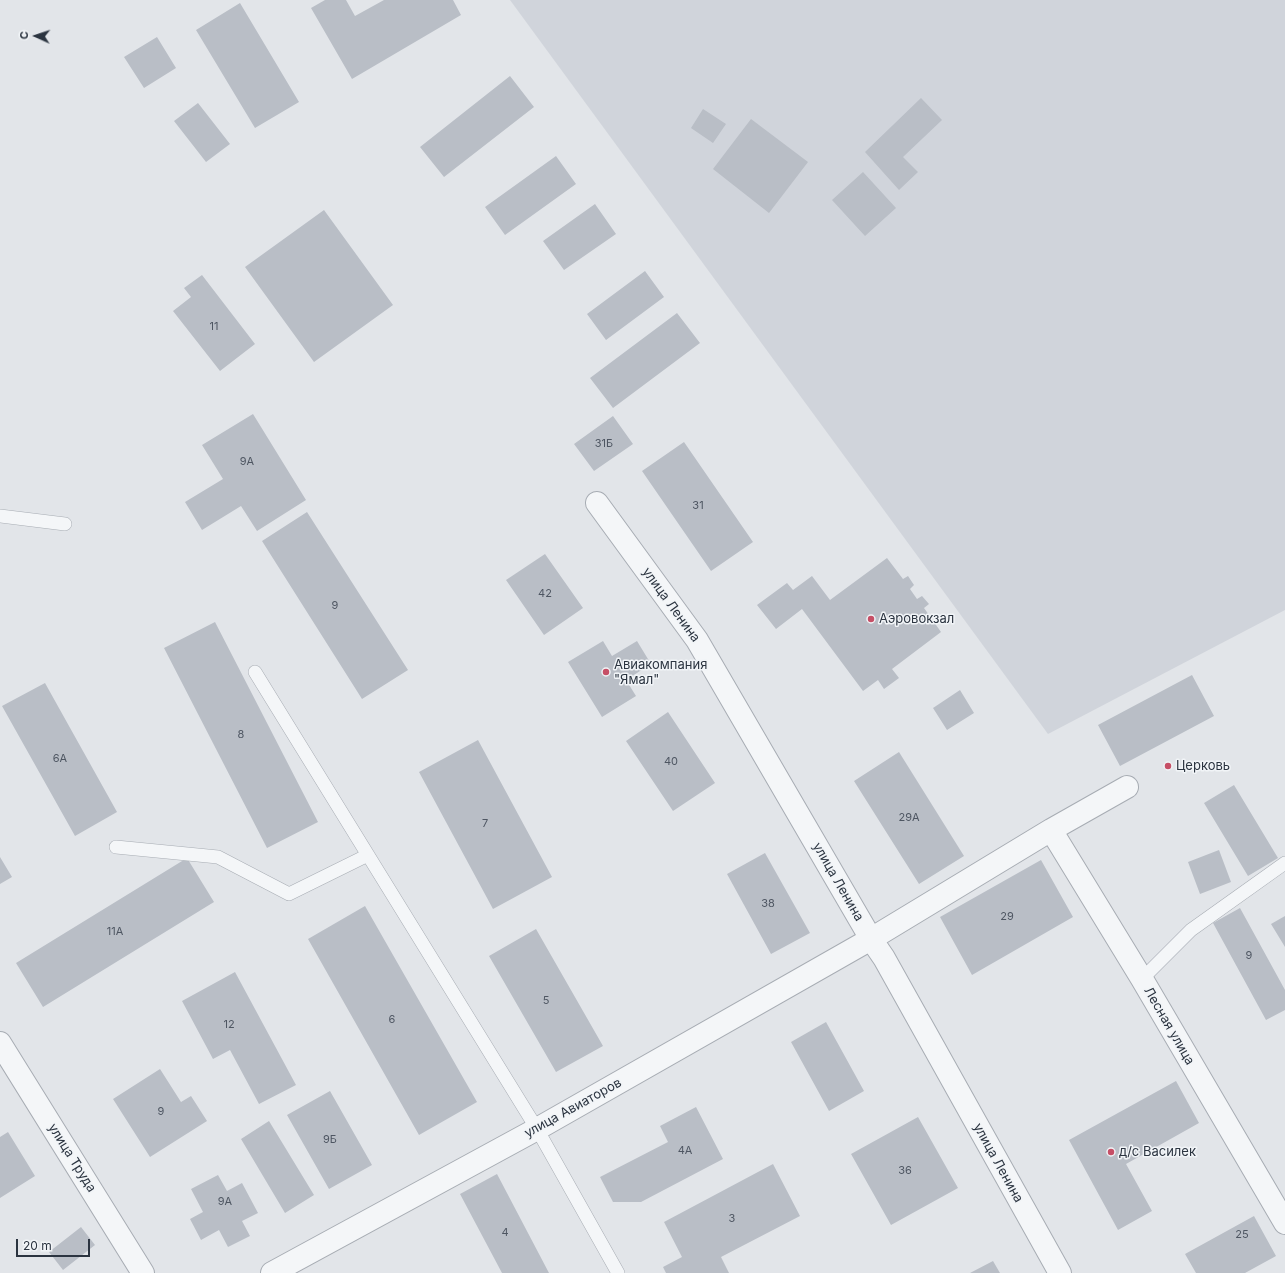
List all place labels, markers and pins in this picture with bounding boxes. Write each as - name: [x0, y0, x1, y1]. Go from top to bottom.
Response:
- place label: Аэровокзал: [879, 611, 954, 627]
- marker: Аэровокзал: [866, 614, 876, 624]
- place label: Авиакомпания "Ямал": [614, 657, 707, 688]
- marker: Авиакомпания "Ямал": [601, 667, 611, 677]
- place label: Церковь: [1176, 758, 1230, 774]
- marker: Церковь: [1163, 761, 1173, 771]
- place label: д/с Василек: [1119, 1144, 1196, 1160]
- marker: д/с Василек: [1106, 1147, 1116, 1157]

